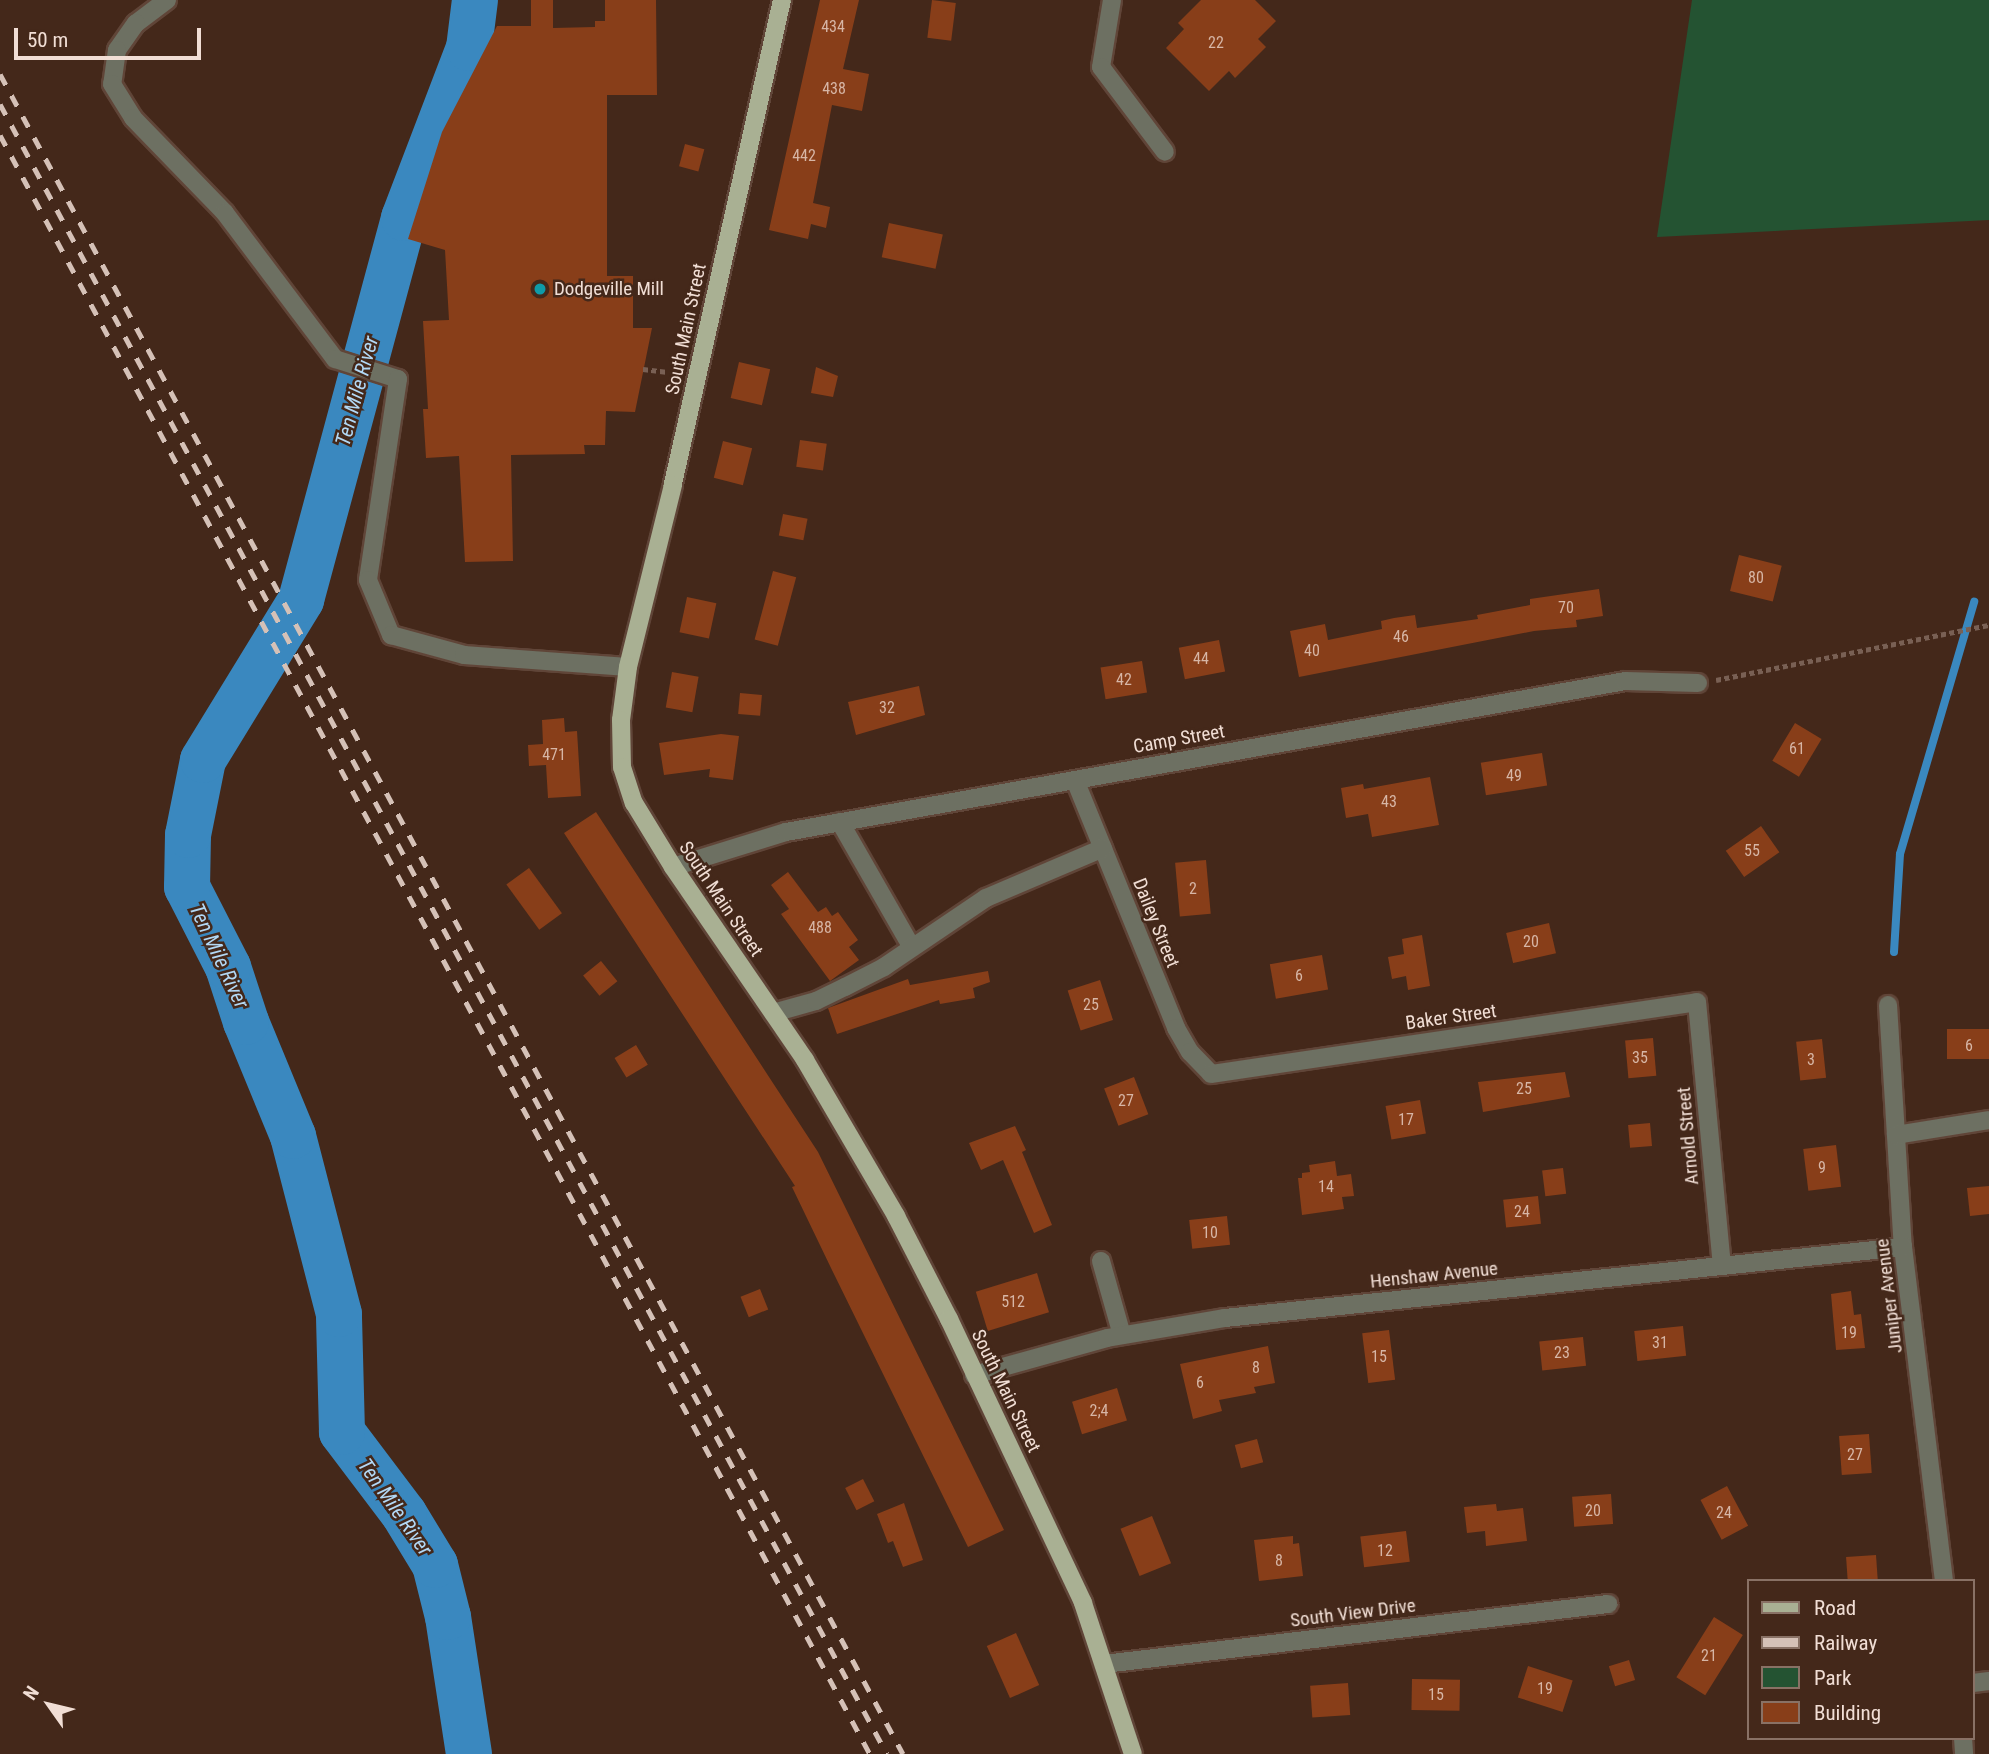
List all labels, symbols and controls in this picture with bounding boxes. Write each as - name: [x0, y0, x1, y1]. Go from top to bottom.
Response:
- scale bar: [18, 14, 205, 58]
- house number: 434: [821, 17, 845, 37]
- text: 50 m: [27, 28, 68, 52]
- house number: 22: [1208, 33, 1224, 53]
- house number: 438: [822, 79, 846, 99]
- house number: 442: [792, 146, 816, 166]
- street label: South Main Street: [661, 261, 711, 397]
- place label: Dodgeville Mill: [554, 278, 664, 300]
- marker: Dodgeville Mill: [532, 281, 548, 297]
- water label: Ten Mile River: [330, 333, 384, 449]
- house number: 80: [1748, 568, 1764, 588]
- house number: 70: [1558, 598, 1574, 618]
- house number: 46: [1393, 627, 1409, 647]
- house number: 40: [1304, 641, 1320, 661]
- house number: 44: [1193, 649, 1209, 669]
- house number: 42: [1116, 670, 1132, 690]
- house number: 32: [879, 698, 895, 718]
- street label: Camp Street: [1132, 720, 1226, 758]
- house number: 61: [1789, 739, 1805, 759]
- house number: 471: [542, 745, 566, 765]
- house number: 49: [1506, 766, 1522, 786]
- house number: 43: [1381, 792, 1397, 812]
- street label: South Main Street: [674, 837, 768, 961]
- house number: 55: [1744, 841, 1760, 861]
- street label: Dailey Street: [1128, 875, 1184, 971]
- house number: 2: [1189, 879, 1197, 899]
- water label: Ten Mile River: [184, 900, 254, 1012]
- house number: 488: [808, 918, 832, 938]
- house number: 20: [1523, 932, 1539, 952]
- house number: 6: [1295, 966, 1303, 986]
- house number: 25: [1083, 995, 1099, 1015]
- street label: Baker Street: [1404, 999, 1498, 1035]
- house number: 6: [1965, 1036, 1973, 1056]
- house number: 35: [1632, 1048, 1648, 1068]
- house number: 3: [1807, 1050, 1815, 1070]
- house number: 25: [1516, 1079, 1532, 1099]
- street label: Arnold Street: [1672, 1086, 1704, 1186]
- house number: 27: [1118, 1091, 1134, 1111]
- house number: 17: [1398, 1110, 1414, 1130]
- house number: 9: [1818, 1158, 1826, 1178]
- house number: 14: [1318, 1177, 1334, 1197]
- house number: 24: [1514, 1202, 1530, 1222]
- house number: 10: [1202, 1223, 1218, 1243]
- street label: Juniper Avenue: [1871, 1238, 1907, 1354]
- street label: Henshaw Avenue: [1369, 1257, 1499, 1293]
- house number: 512: [1001, 1292, 1025, 1312]
- house number: 19: [1841, 1323, 1857, 1343]
- street label: South Main Street: [966, 1326, 1046, 1456]
- house number: 31: [1652, 1333, 1668, 1353]
- house number: 23: [1554, 1343, 1570, 1363]
- house number: 15: [1371, 1347, 1387, 1367]
- house number: 8: [1252, 1358, 1260, 1378]
- house number: 6: [1196, 1373, 1204, 1393]
- house number: 2;4: [1089, 1401, 1109, 1421]
- house number: 27: [1847, 1445, 1863, 1465]
- water label: Ten Mile River: [352, 1454, 438, 1560]
- house number: 20: [1585, 1501, 1601, 1521]
- house number: 24: [1716, 1503, 1732, 1523]
- house number: 12: [1377, 1541, 1393, 1561]
- house number: 8: [1275, 1551, 1283, 1571]
- legend: [1748, 1579, 1975, 1740]
- street label: South View Drive: [1289, 1594, 1417, 1632]
- text: Road: [1814, 1596, 1856, 1620]
- text: Railway: [1814, 1631, 1877, 1655]
- house number: 21: [1701, 1646, 1717, 1666]
- text: Park: [1814, 1666, 1851, 1690]
- north arrow: [14, 1670, 84, 1740]
- house number: 19: [1537, 1679, 1553, 1699]
- text: N: [18, 1682, 44, 1704]
- house number: 15: [1428, 1685, 1444, 1705]
- text: Building: [1814, 1701, 1881, 1725]

